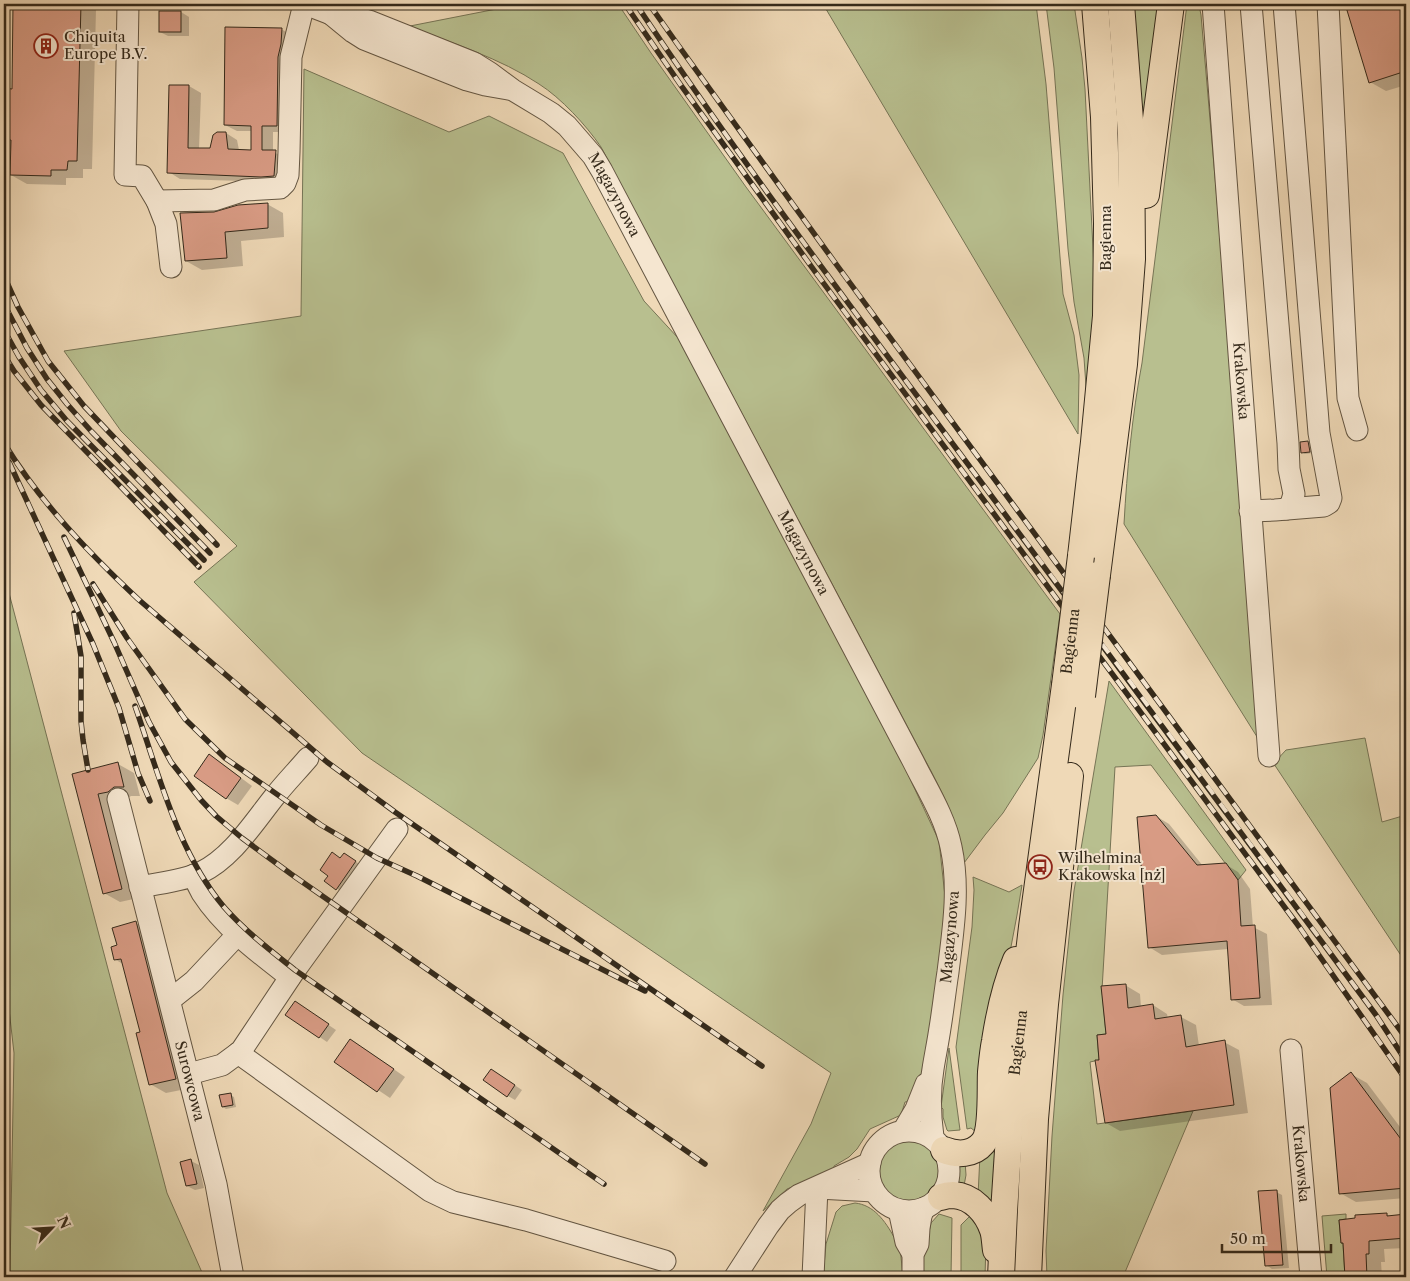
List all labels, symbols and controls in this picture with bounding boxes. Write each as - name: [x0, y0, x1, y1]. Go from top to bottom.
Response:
- place label: Chiquita Europe B.V.: [64, 27, 147, 63]
- building icon: Chiquita Europe B.V.: [33, 33, 59, 59]
- street label: Magazynowa: [584, 149, 645, 240]
- street label: Bagienna: [1096, 205, 1115, 271]
- street label: Krakowska: [1229, 341, 1254, 420]
- street label: Magazynowa: [774, 507, 834, 598]
- street label: Bagienna: [1056, 607, 1083, 675]
- place label: Wilhelmina Krakowska [nż]: [1057, 848, 1166, 884]
- bus stop icon: Wilhelmina Krakowska [nż]: [1027, 854, 1053, 880]
- street label: Magazynowa: [936, 890, 963, 984]
- street label: Bagienna: [1005, 1009, 1031, 1077]
- street label: Surowcowa: [171, 1039, 210, 1123]
- street label: Krakowska: [1289, 1124, 1314, 1203]
- north arrow: [28, 1204, 78, 1254]
- text: N: [53, 1213, 75, 1232]
- scale bar: [1222, 1221, 1331, 1253]
- text: 50 m: [1230, 1229, 1266, 1248]

